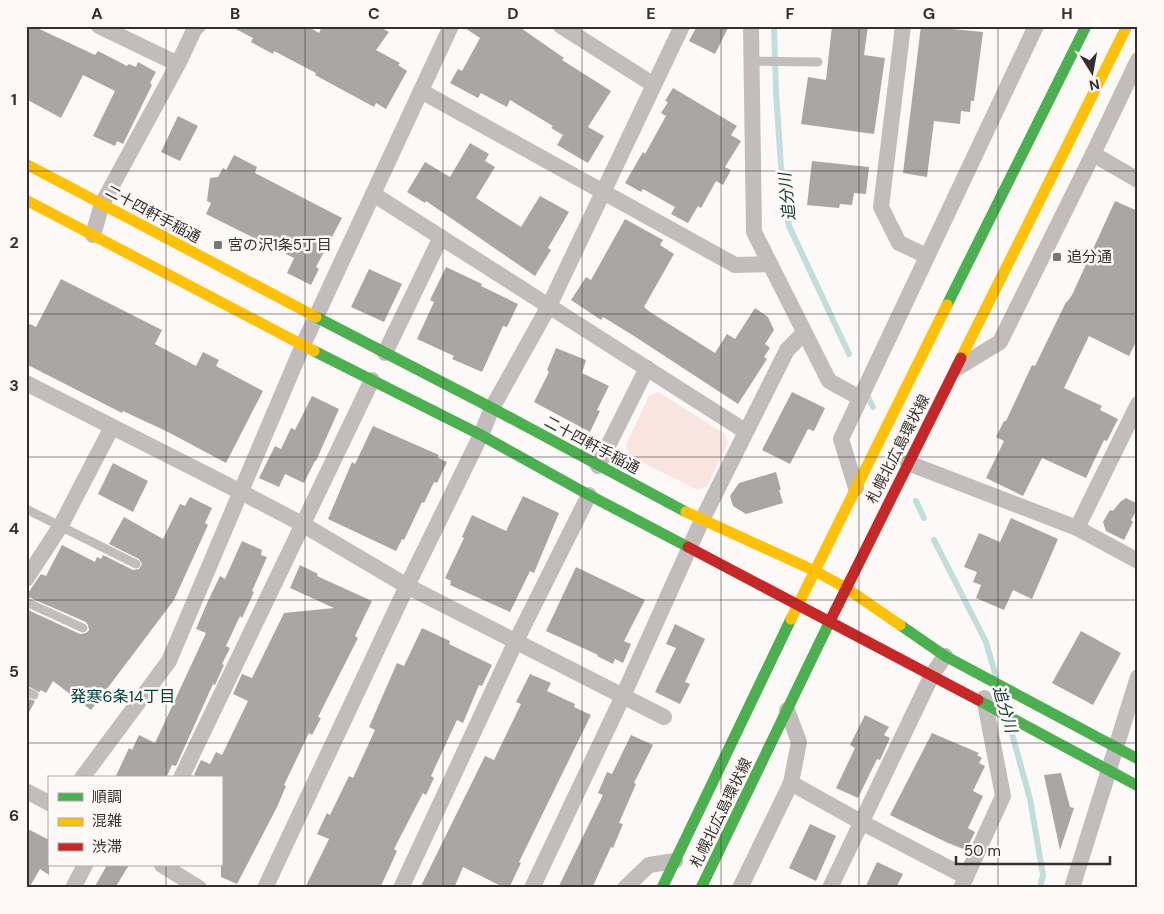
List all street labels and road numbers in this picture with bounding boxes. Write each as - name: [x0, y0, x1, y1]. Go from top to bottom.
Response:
- street label: 二十四軒手稲通: [102, 181, 204, 247]
- street label: 札幌北広島環状線: [862, 391, 934, 507]
- street label: 二十四軒手稲通: [541, 412, 643, 478]
- street label: 札幌北広島環状線: [686, 755, 756, 871]

